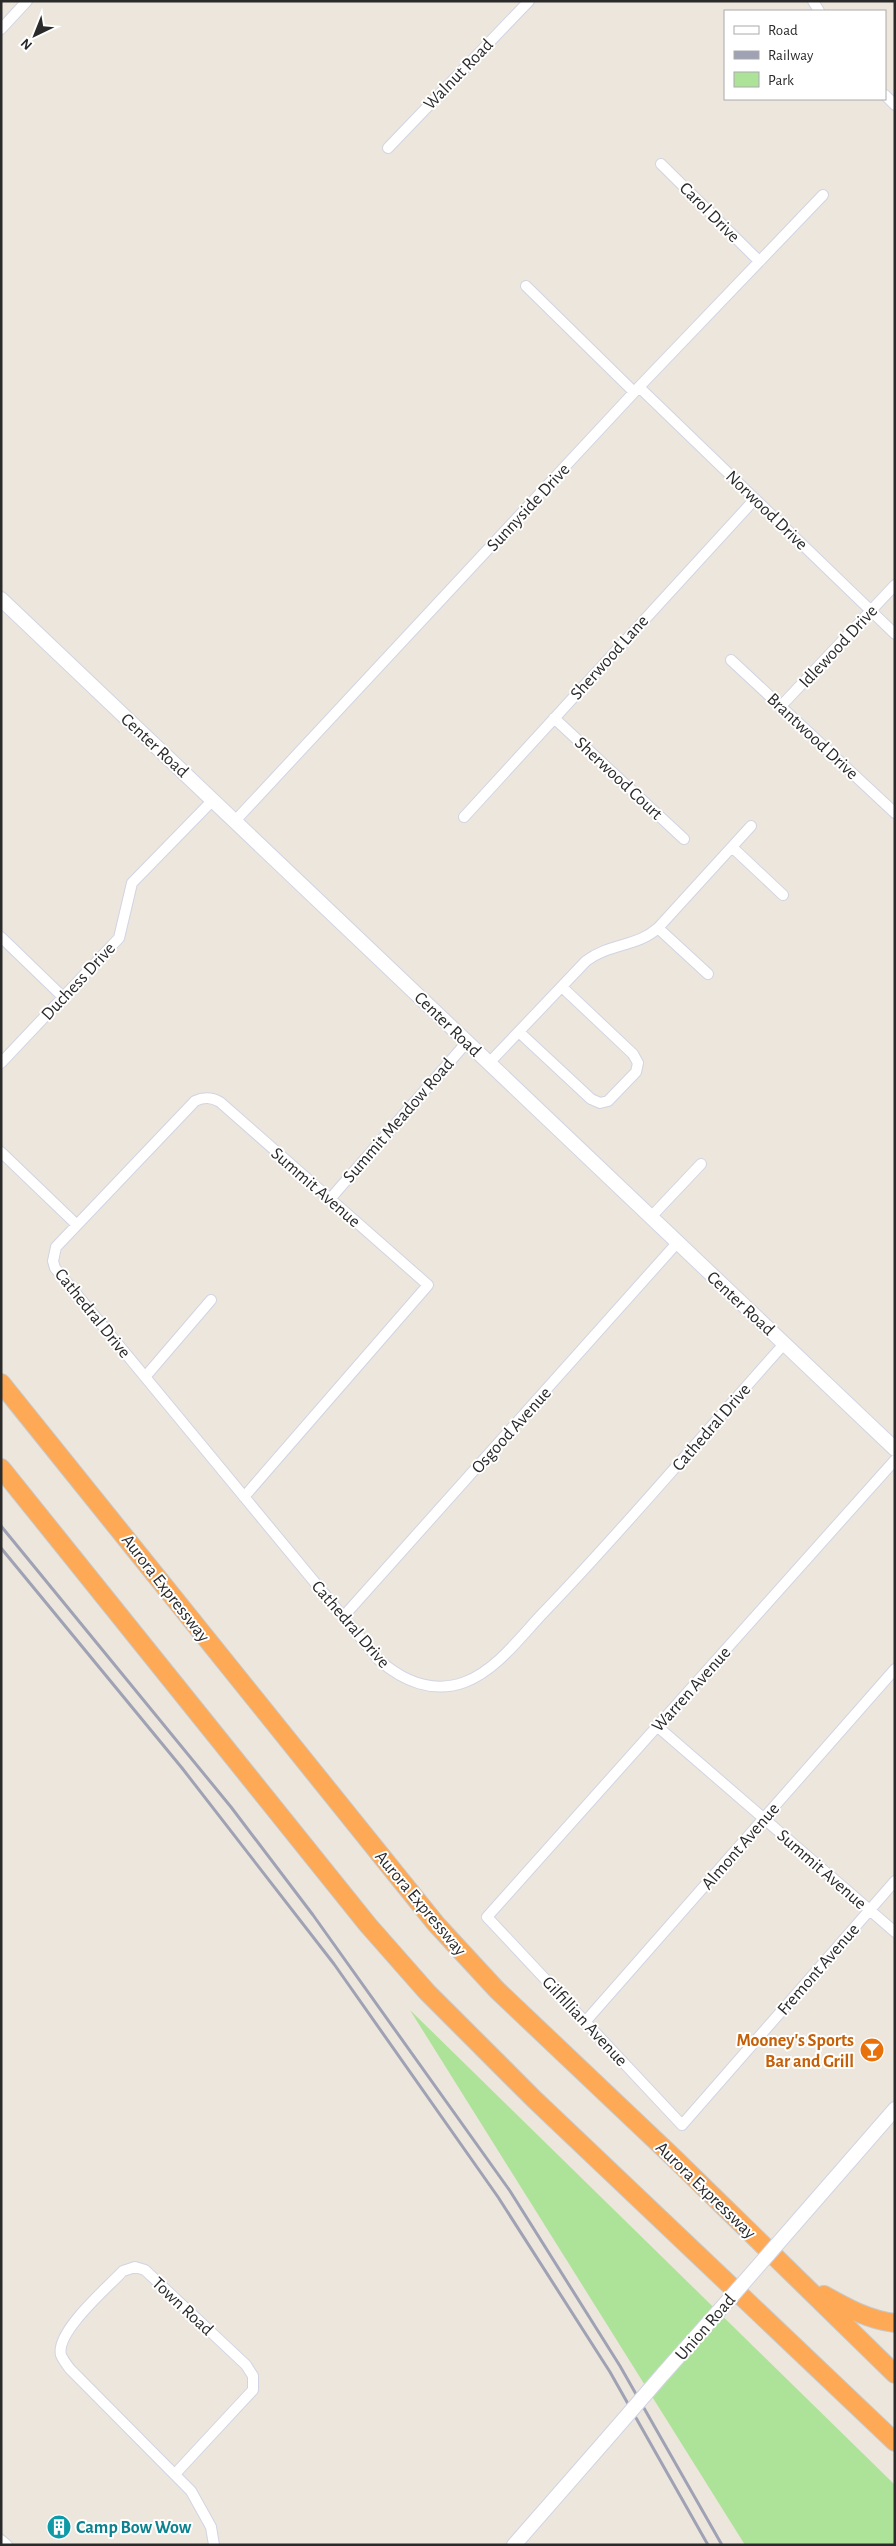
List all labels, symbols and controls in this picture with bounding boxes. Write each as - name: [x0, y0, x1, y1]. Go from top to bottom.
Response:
- north arrow: [10, 10, 60, 60]
- legend: [724, 10, 886, 100]
- text: Road: [768, 23, 798, 38]
- text: N: [18, 35, 35, 52]
- street label: Walnut Road: [421, 36, 497, 114]
- text: Railway: [768, 48, 814, 63]
- text: Park: [768, 73, 794, 88]
- street label: Carol Drive: [676, 179, 743, 246]
- street label: Sunnyside Drive: [484, 460, 574, 555]
- street label: Norwood Drive: [722, 467, 811, 554]
- street label: Idlewood Drive: [796, 602, 881, 692]
- street label: Sherwood Lane: [567, 612, 652, 703]
- street label: Brantwood Drive: [763, 690, 861, 783]
- street label: Center Road: [117, 710, 192, 781]
- street label: Sherwood Court: [571, 734, 666, 824]
- street label: Duchess Drive: [38, 939, 119, 1024]
- street label: Center Road: [410, 989, 484, 1061]
- street label: Summit Meadow Road: [340, 1055, 458, 1186]
- street label: Summit Avenue: [267, 1144, 363, 1231]
- street label: Cathedral Drive: [51, 1266, 134, 1362]
- street label: Center Road: [703, 1268, 778, 1339]
- street label: Cathedral Drive: [669, 1381, 754, 1475]
- street label: Osgood Avenue: [468, 1384, 555, 1477]
- street label: Aurora Expressway: [118, 1531, 213, 1646]
- street label: Cathedral Drive: [308, 1578, 393, 1672]
- street label: Warren Avenue: [649, 1644, 735, 1736]
- street label: Almont Avenue: [698, 1800, 783, 1893]
- street label: Summit Avenue: [773, 1826, 869, 1913]
- street label: Aurora Expressway: [371, 1848, 469, 1960]
- street label: Fremont Avenue: [774, 1920, 863, 2019]
- street label: Gilfillian Avenue: [538, 1973, 630, 2070]
- place label: Mooney's Sports Bar and Grill: [737, 2032, 854, 2071]
- bar icon: Mooney's Sports Bar and Grill: [859, 2037, 885, 2063]
- street label: Aurora Expressway: [652, 2139, 759, 2243]
- street label: Town Road: [148, 2274, 216, 2339]
- street label: Union Road: [672, 2291, 739, 2364]
- building icon: Camp Bow Wow: [46, 2514, 72, 2540]
- place label: Camp Bow Wow: [76, 2519, 192, 2537]

